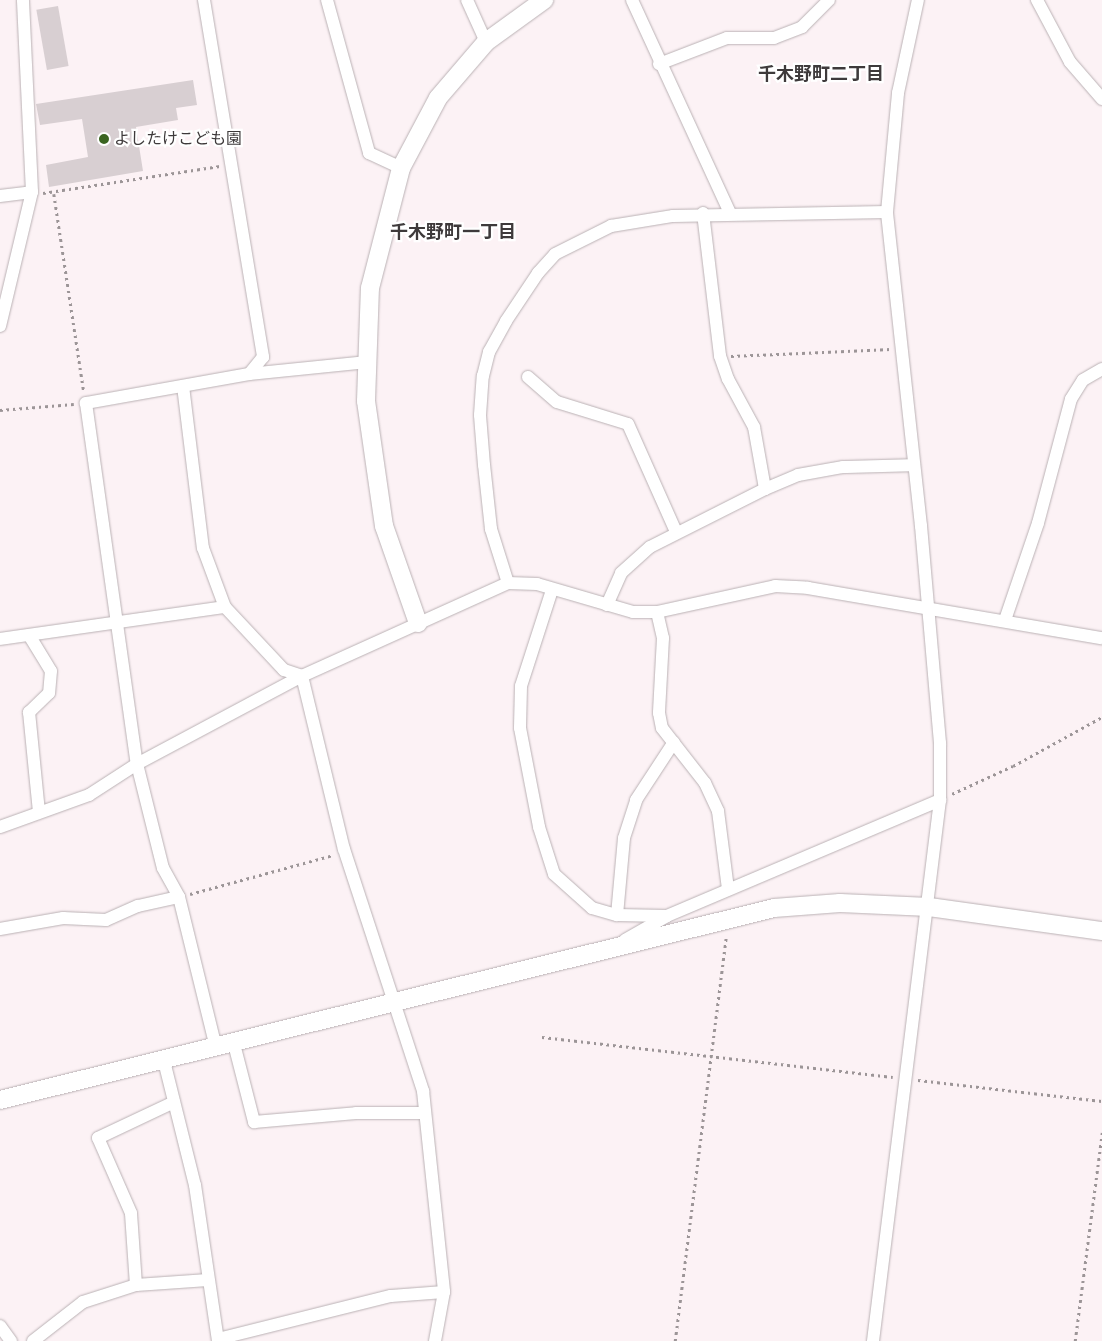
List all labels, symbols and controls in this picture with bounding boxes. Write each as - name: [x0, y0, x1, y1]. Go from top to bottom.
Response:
- district label: 千木野町二丁目: [758, 63, 884, 85]
- place label: よしたけこども園: [114, 129, 242, 149]
- marker: よしたけこども園: [98, 133, 110, 145]
- district label: 千木野町一丁目: [390, 221, 516, 243]

